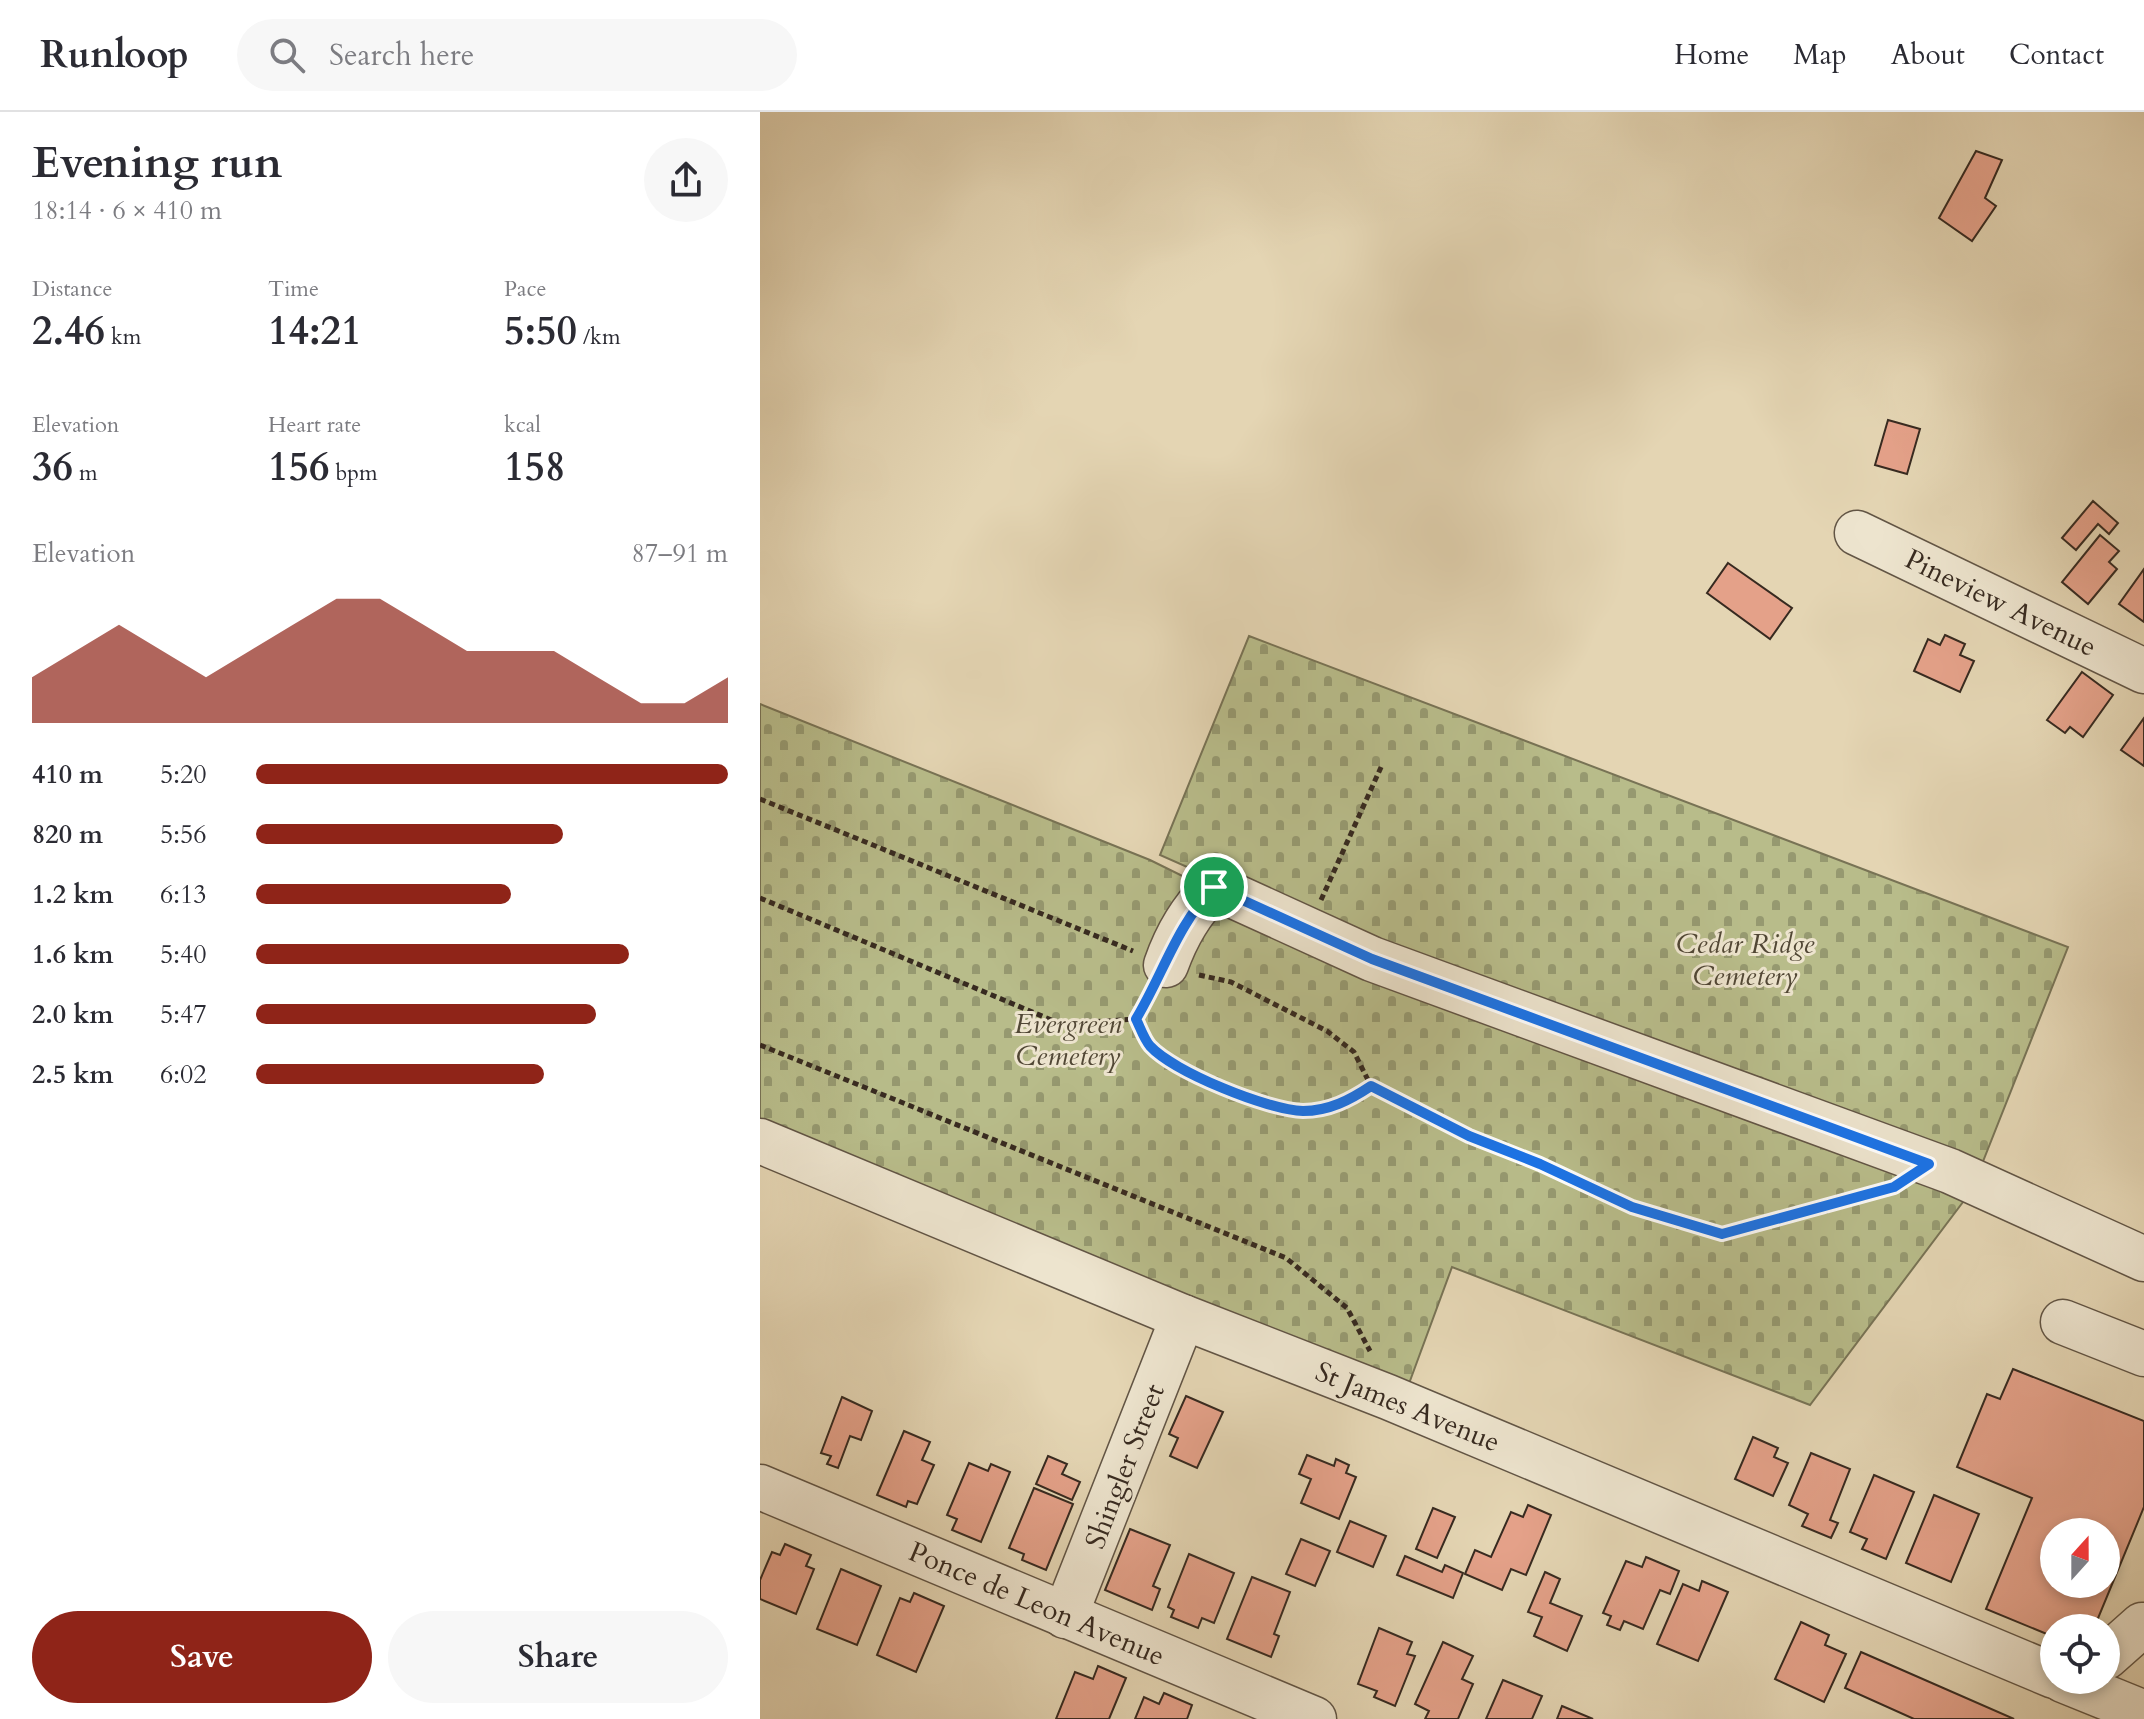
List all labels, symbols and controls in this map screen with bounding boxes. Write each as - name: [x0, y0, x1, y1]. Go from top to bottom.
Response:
- search box: [237, 19, 797, 91]
- text: Runloop: [40, 29, 189, 81]
- icon: search: [265, 33, 309, 77]
- text: Search here: [329, 35, 474, 76]
- text: Home: [1674, 36, 1749, 74]
- text: Map: [1793, 36, 1847, 74]
- text: About: [1891, 36, 1965, 74]
- text: Contact: [2009, 36, 2104, 74]
- text: Evening run: [32, 133, 282, 193]
- button: share: [644, 138, 728, 222]
- text: 18:14 · 6 × 410 m: [32, 193, 222, 228]
- text: Distance: [32, 274, 112, 304]
- text: Time: [268, 274, 319, 304]
- text: Pace: [504, 274, 547, 304]
- text: 2.46: [32, 304, 105, 359]
- text: 14:21: [268, 304, 362, 359]
- text: 5:50: [504, 304, 577, 359]
- text: km: [105, 322, 141, 352]
- text: /km: [577, 322, 621, 352]
- text: Elevation: [32, 410, 119, 440]
- text: Heart rate: [268, 410, 361, 440]
- text: kcal: [504, 410, 541, 440]
- text: 36: [32, 440, 73, 495]
- text: 156: [268, 440, 329, 495]
- text: 158: [504, 440, 565, 495]
- text: m: [73, 458, 98, 488]
- text: bpm: [329, 458, 378, 488]
- text: Elevation: [32, 536, 135, 571]
- text: 87–91 m: [631, 536, 728, 571]
- street label: Pineview Avenue: [1898, 540, 2103, 666]
- text: 410 m: [32, 757, 103, 792]
- text: 5:20: [160, 757, 207, 792]
- text: 820 m: [32, 817, 103, 852]
- text: 5:56: [160, 817, 207, 852]
- pin: [1180, 853, 1248, 921]
- icon: arrive: [1192, 865, 1236, 909]
- text: 1.2 km: [32, 877, 113, 912]
- text: 6:13: [160, 877, 207, 912]
- park label: Cedar Ridge Cemetery: [1676, 925, 1815, 995]
- text: 1.6 km: [32, 937, 113, 972]
- text: 5:40: [160, 937, 207, 972]
- text: 2.0 km: [32, 997, 113, 1032]
- text: 5:47: [160, 997, 207, 1032]
- park label: Evergreen Cemetery: [1014, 1005, 1122, 1075]
- text: 2.5 km: [32, 1057, 113, 1092]
- text: 6:02: [160, 1057, 207, 1092]
- street label: St James Avenue: [1310, 1353, 1506, 1461]
- street label: Shingler Street: [1076, 1378, 1174, 1554]
- north arrow: [2040, 1518, 2120, 1598]
- map controls: [2040, 1518, 2120, 1694]
- street label: Ponce de Leon Avenue: [903, 1533, 1170, 1675]
- button: Save: [32, 1611, 372, 1703]
- button: Share: [388, 1611, 728, 1703]
- button: locate: [2040, 1614, 2120, 1694]

